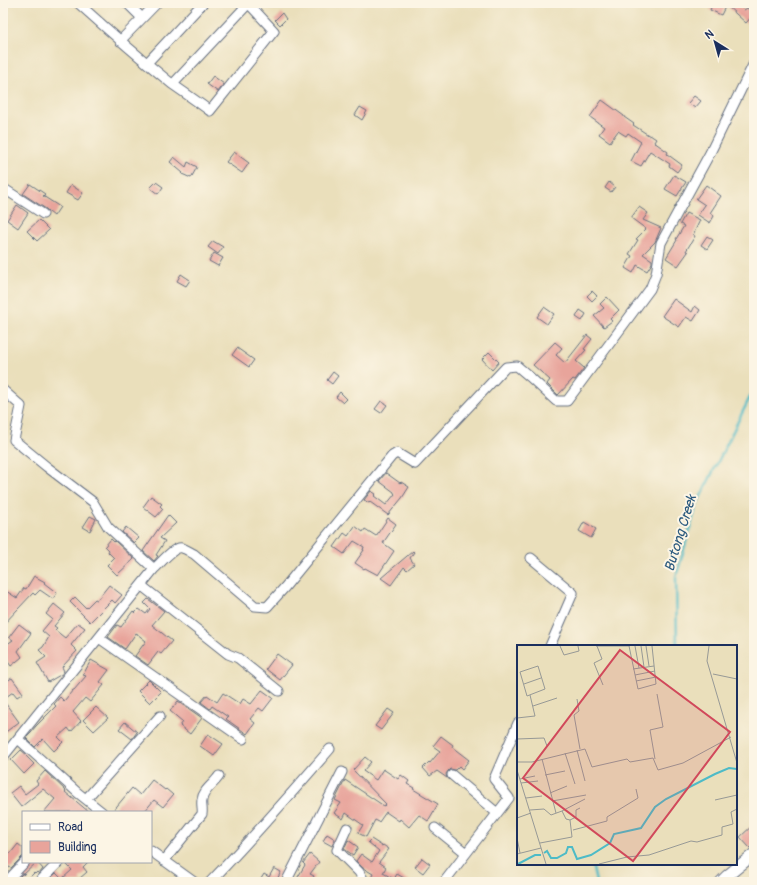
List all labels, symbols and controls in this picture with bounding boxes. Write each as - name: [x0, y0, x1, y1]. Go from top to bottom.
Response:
- north arrow: [695, 22, 735, 62]
- text: N: [702, 27, 717, 42]
- water label: Butong Creek: [661, 492, 700, 573]
- inset map: [517, 645, 737, 865]
- legend: [22, 811, 152, 863]
- text: Road: [58, 820, 83, 835]
- text: Building: [58, 840, 97, 855]

